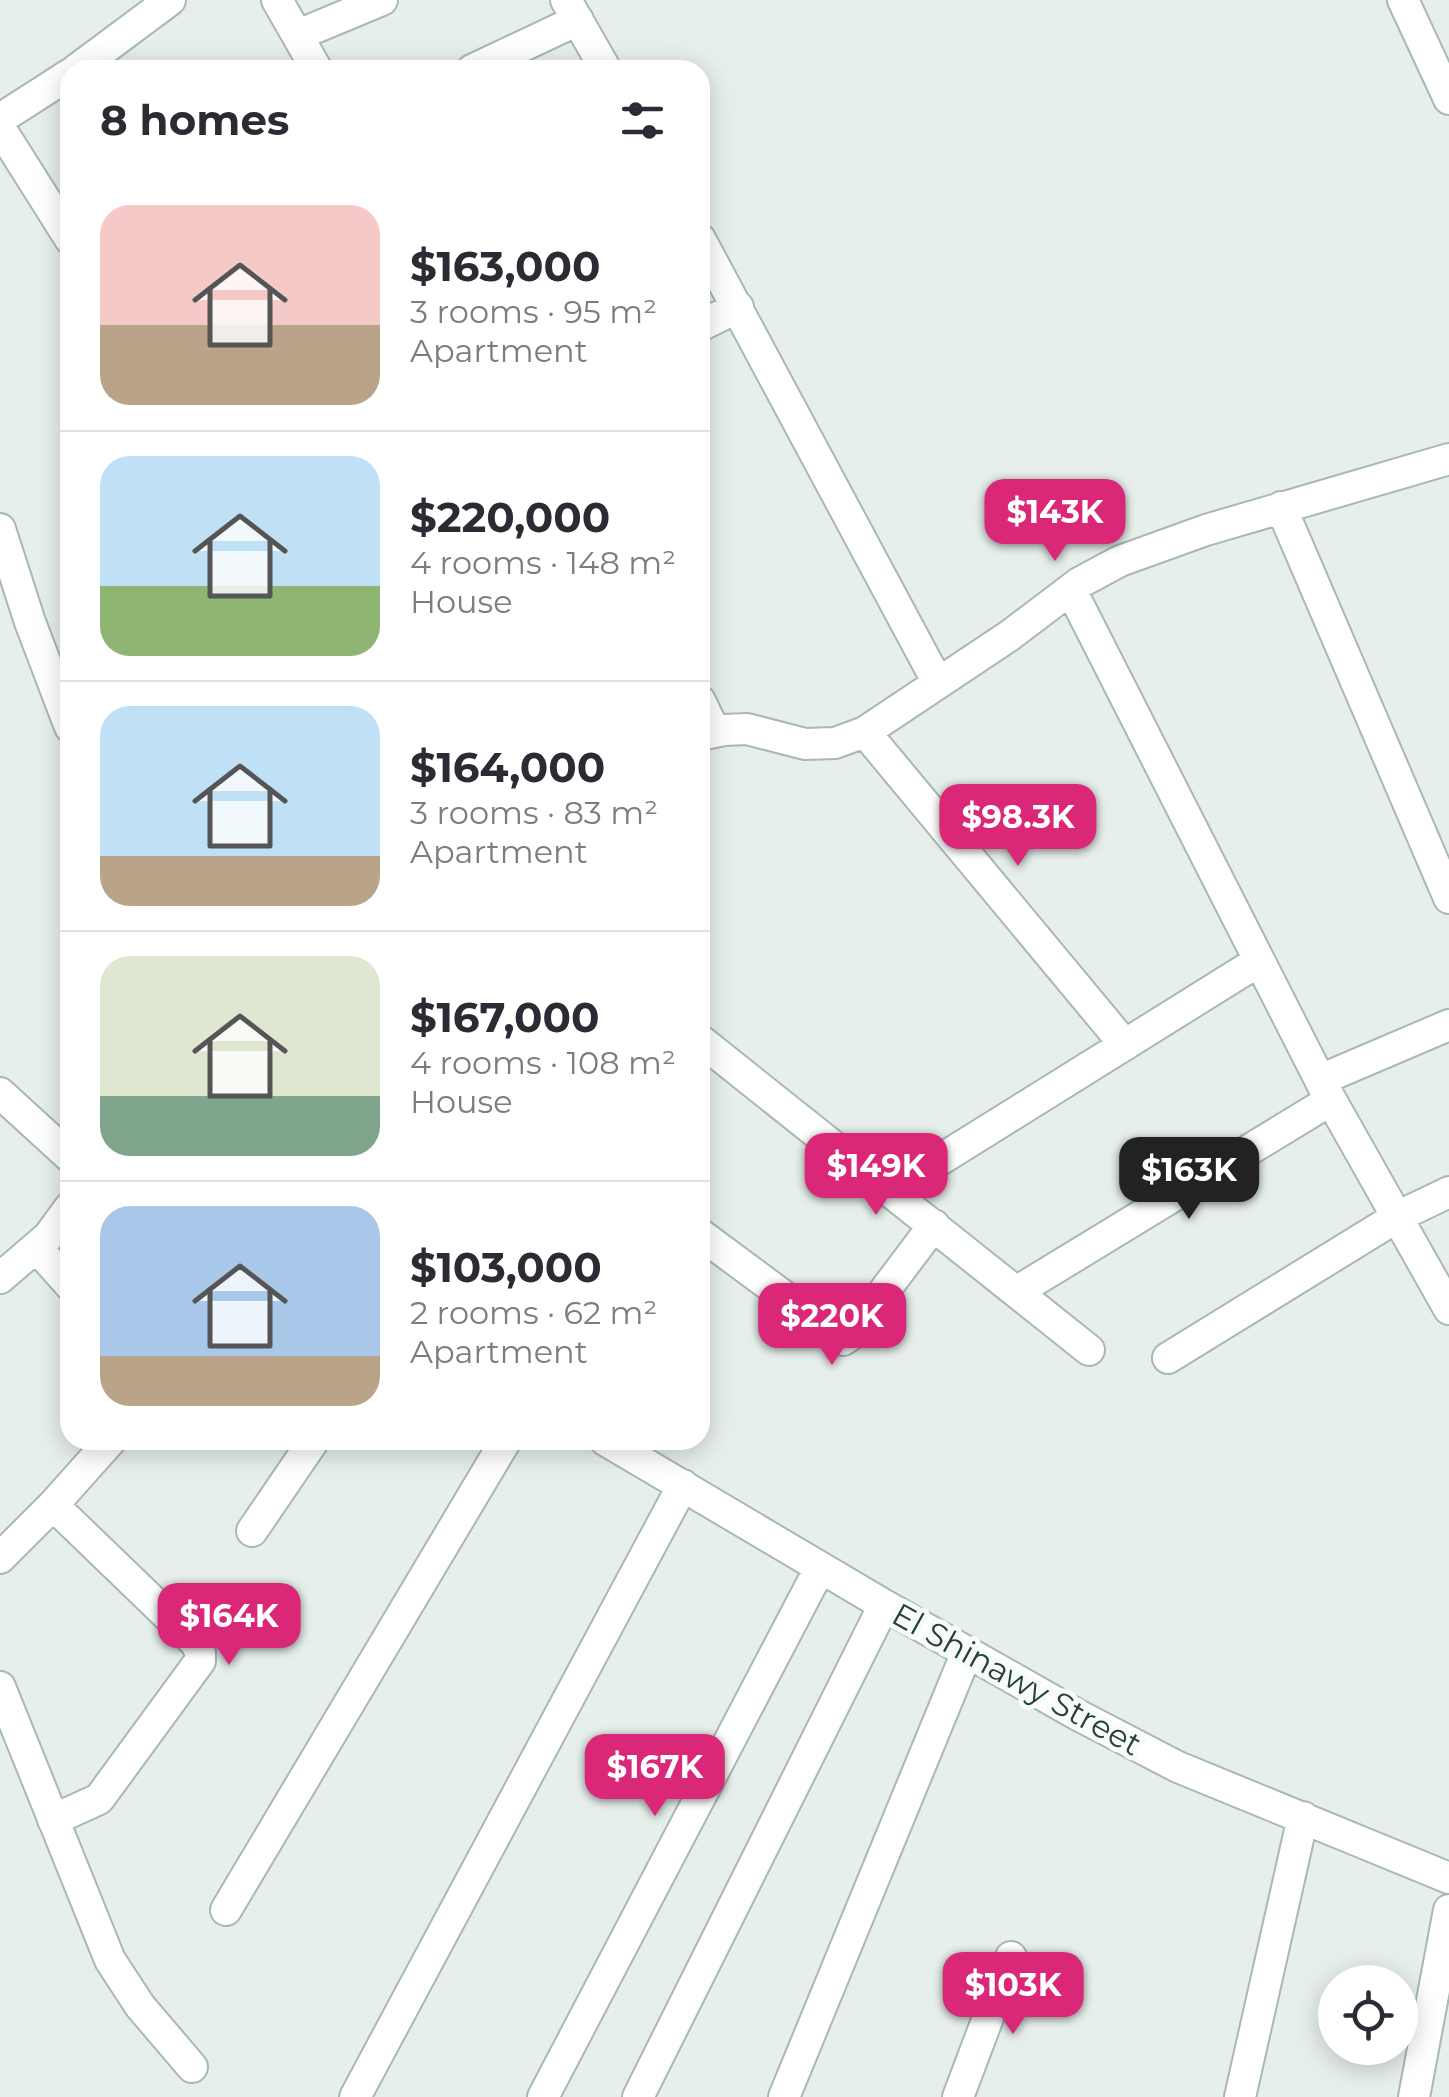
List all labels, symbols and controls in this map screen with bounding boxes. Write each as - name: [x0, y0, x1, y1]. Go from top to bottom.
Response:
- icon: filters: [615, 93, 670, 148]
- text: 8 homes: [100, 94, 289, 146]
- text: $163,000: [410, 240, 600, 292]
- icon: home: [180, 245, 300, 365]
- text: 3 rooms · 95 m²: [410, 292, 657, 331]
- text: Apartment: [410, 331, 588, 370]
- pin: $143K: [985, 479, 1125, 564]
- text: $220,000: [410, 491, 610, 543]
- text: $143K: [1006, 492, 1104, 531]
- icon: home: [180, 496, 300, 616]
- text: 4 rooms · 148 m²: [410, 543, 676, 582]
- text: House: [410, 582, 513, 621]
- text: $164,000: [410, 741, 605, 793]
- icon: home: [180, 746, 300, 866]
- pin: $98.3K: [937, 784, 1099, 869]
- text: 3 rooms · 83 m²: [410, 793, 658, 832]
- text: $98.3K: [961, 797, 1075, 836]
- text: Apartment: [410, 832, 588, 871]
- text: $167,000: [410, 991, 599, 1043]
- icon: home: [180, 996, 300, 1116]
- text: 4 rooms · 108 m²: [410, 1043, 676, 1082]
- text: House: [410, 1082, 513, 1121]
- pin: $149K: [806, 1133, 946, 1218]
- pin: $163K: [1119, 1137, 1259, 1222]
- text: $149K: [827, 1146, 925, 1185]
- text: $163K: [1141, 1150, 1237, 1189]
- text: $103,000: [410, 1241, 602, 1293]
- icon: home: [180, 1246, 300, 1366]
- pin: $220K: [762, 1283, 902, 1368]
- text: 2 rooms · 62 m²: [410, 1293, 657, 1332]
- text: $220K: [780, 1296, 884, 1335]
- text: Apartment: [410, 1332, 588, 1371]
- pin: $164K: [159, 1583, 299, 1668]
- street label: El Shinawy Street: [886, 1594, 1148, 1764]
- text: $164K: [180, 1596, 278, 1635]
- pin: $167K: [585, 1734, 725, 1819]
- text: $167K: [607, 1747, 703, 1786]
- pin: $103K: [943, 1952, 1083, 2037]
- text: $103K: [965, 1965, 1061, 2004]
- map controls: [1318, 1965, 1418, 2065]
- button: locate: [1318, 1965, 1418, 2065]

